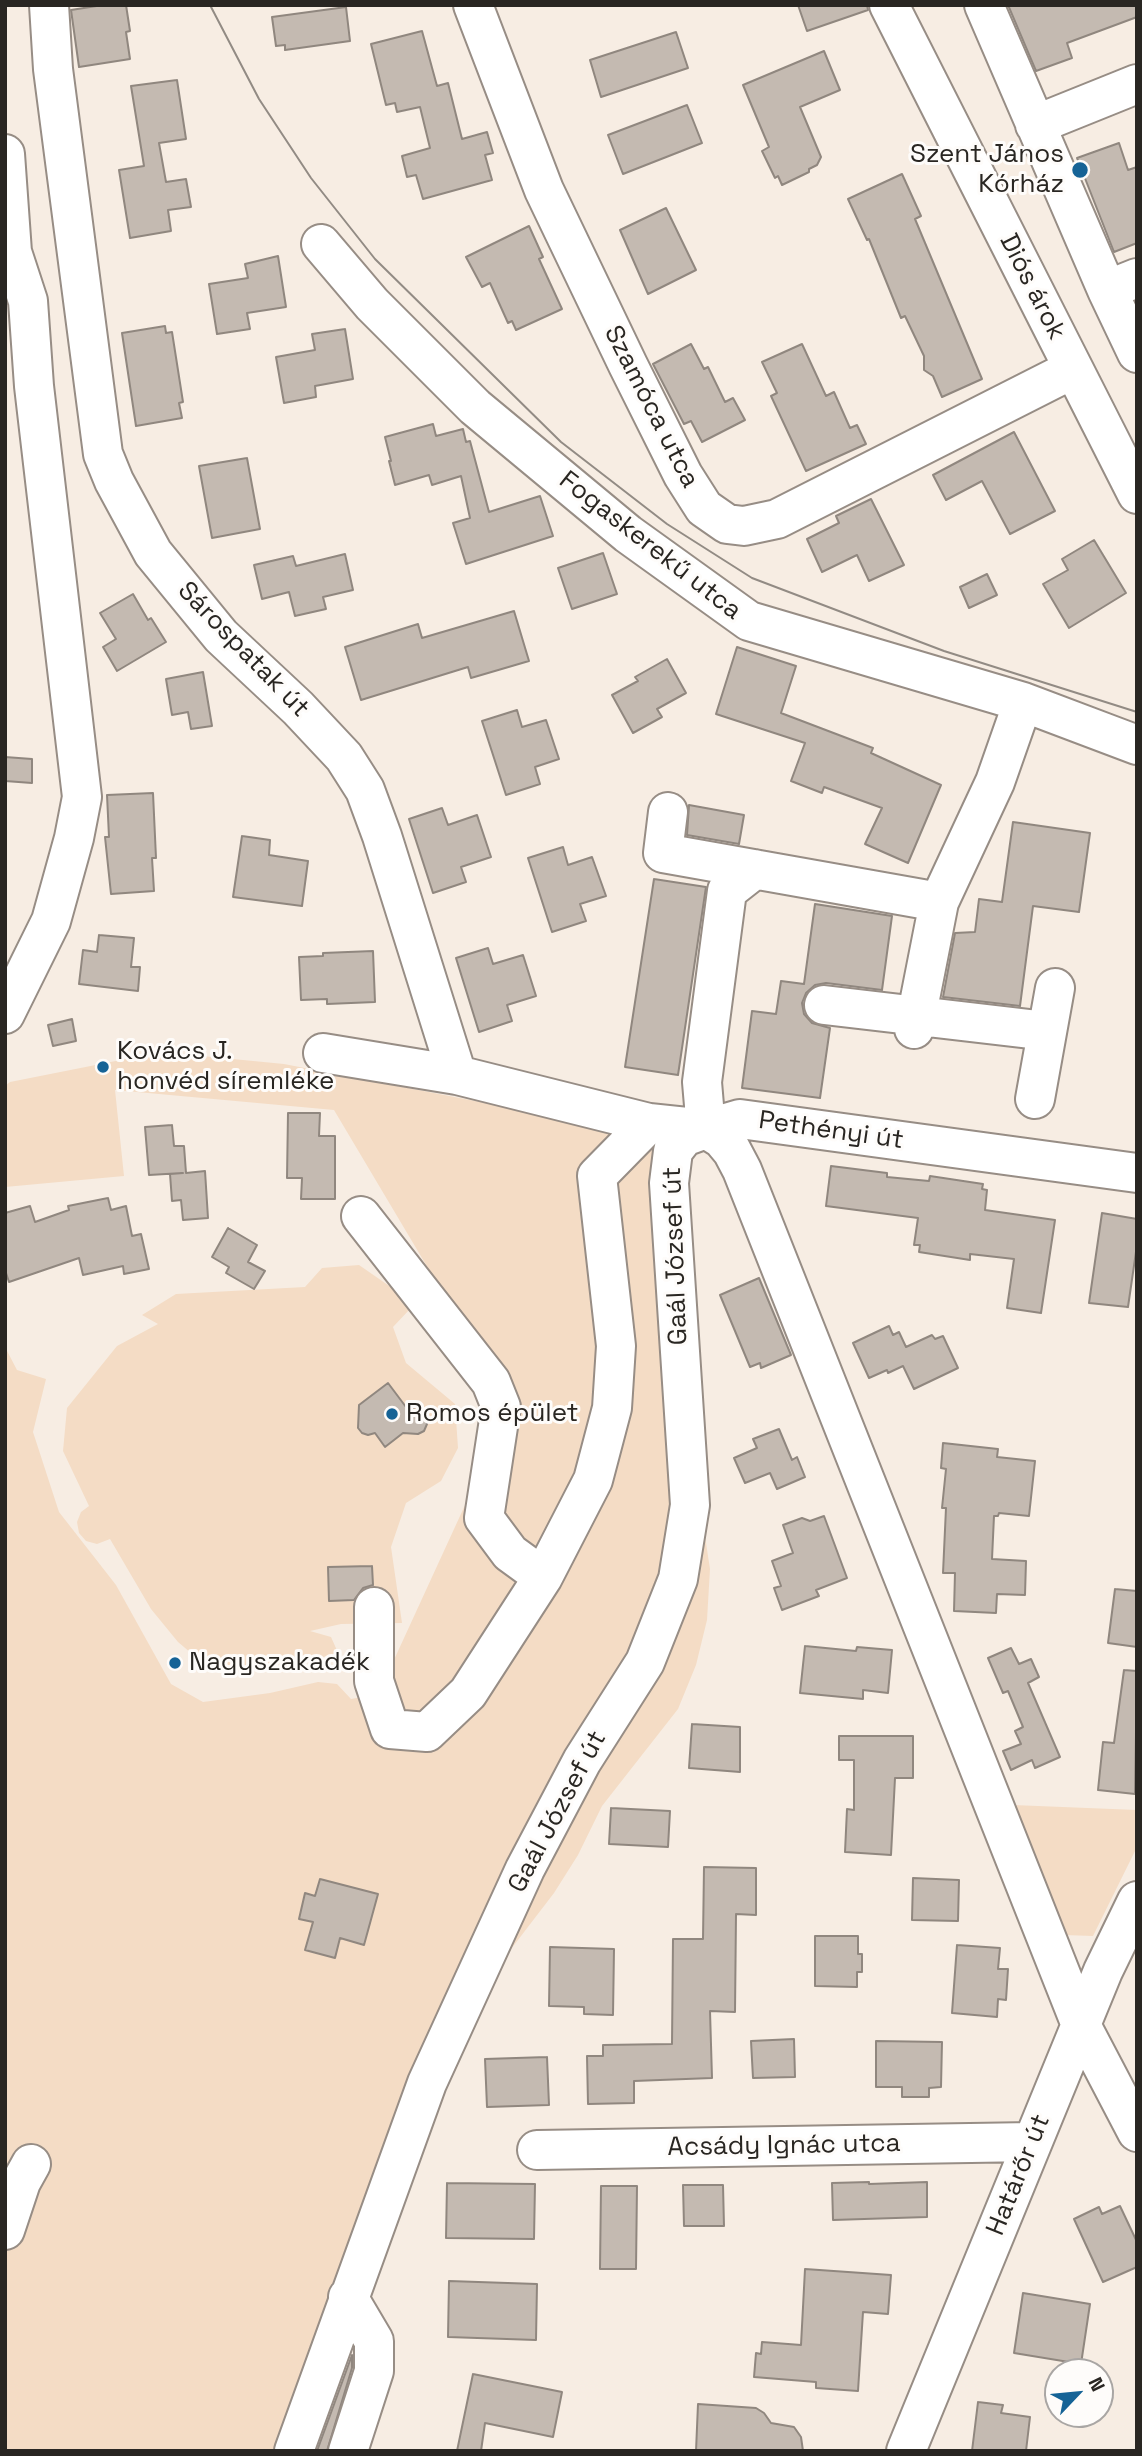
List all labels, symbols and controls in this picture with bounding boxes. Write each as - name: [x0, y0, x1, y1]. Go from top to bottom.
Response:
- place label: Szent János Kórház: [910, 139, 1064, 200]
- marker: Szent János Kórház: [1070, 160, 1090, 180]
- street label: Diós árok: [992, 229, 1072, 345]
- street label: Szamóca utca: [597, 321, 705, 493]
- street label: Fogaskerekű utca: [552, 465, 748, 627]
- street label: Sárospatak út: [171, 576, 315, 724]
- place label: Kovács J. honvéd síremléke: [117, 1036, 334, 1098]
- marker: Kovács J. honvéd síremléke: [95, 1059, 111, 1075]
- street label: Pethényi út: [757, 1105, 905, 1157]
- street label: Gaál József út: [657, 1166, 695, 1346]
- place label: Romos épület: [406, 1398, 579, 1430]
- marker: Romos épület: [384, 1406, 400, 1422]
- place label: Nagyszakadék: [189, 1647, 370, 1679]
- marker: Nagyszakadék: [167, 1655, 183, 1671]
- street label: Gaál József út: [502, 1726, 614, 1898]
- street label: Határőr út: [981, 2110, 1057, 2240]
- street label: Acsády Ignác utca: [667, 2128, 901, 2164]
- north arrow: [1044, 2358, 1114, 2428]
- text: N: [1082, 2373, 1111, 2396]

